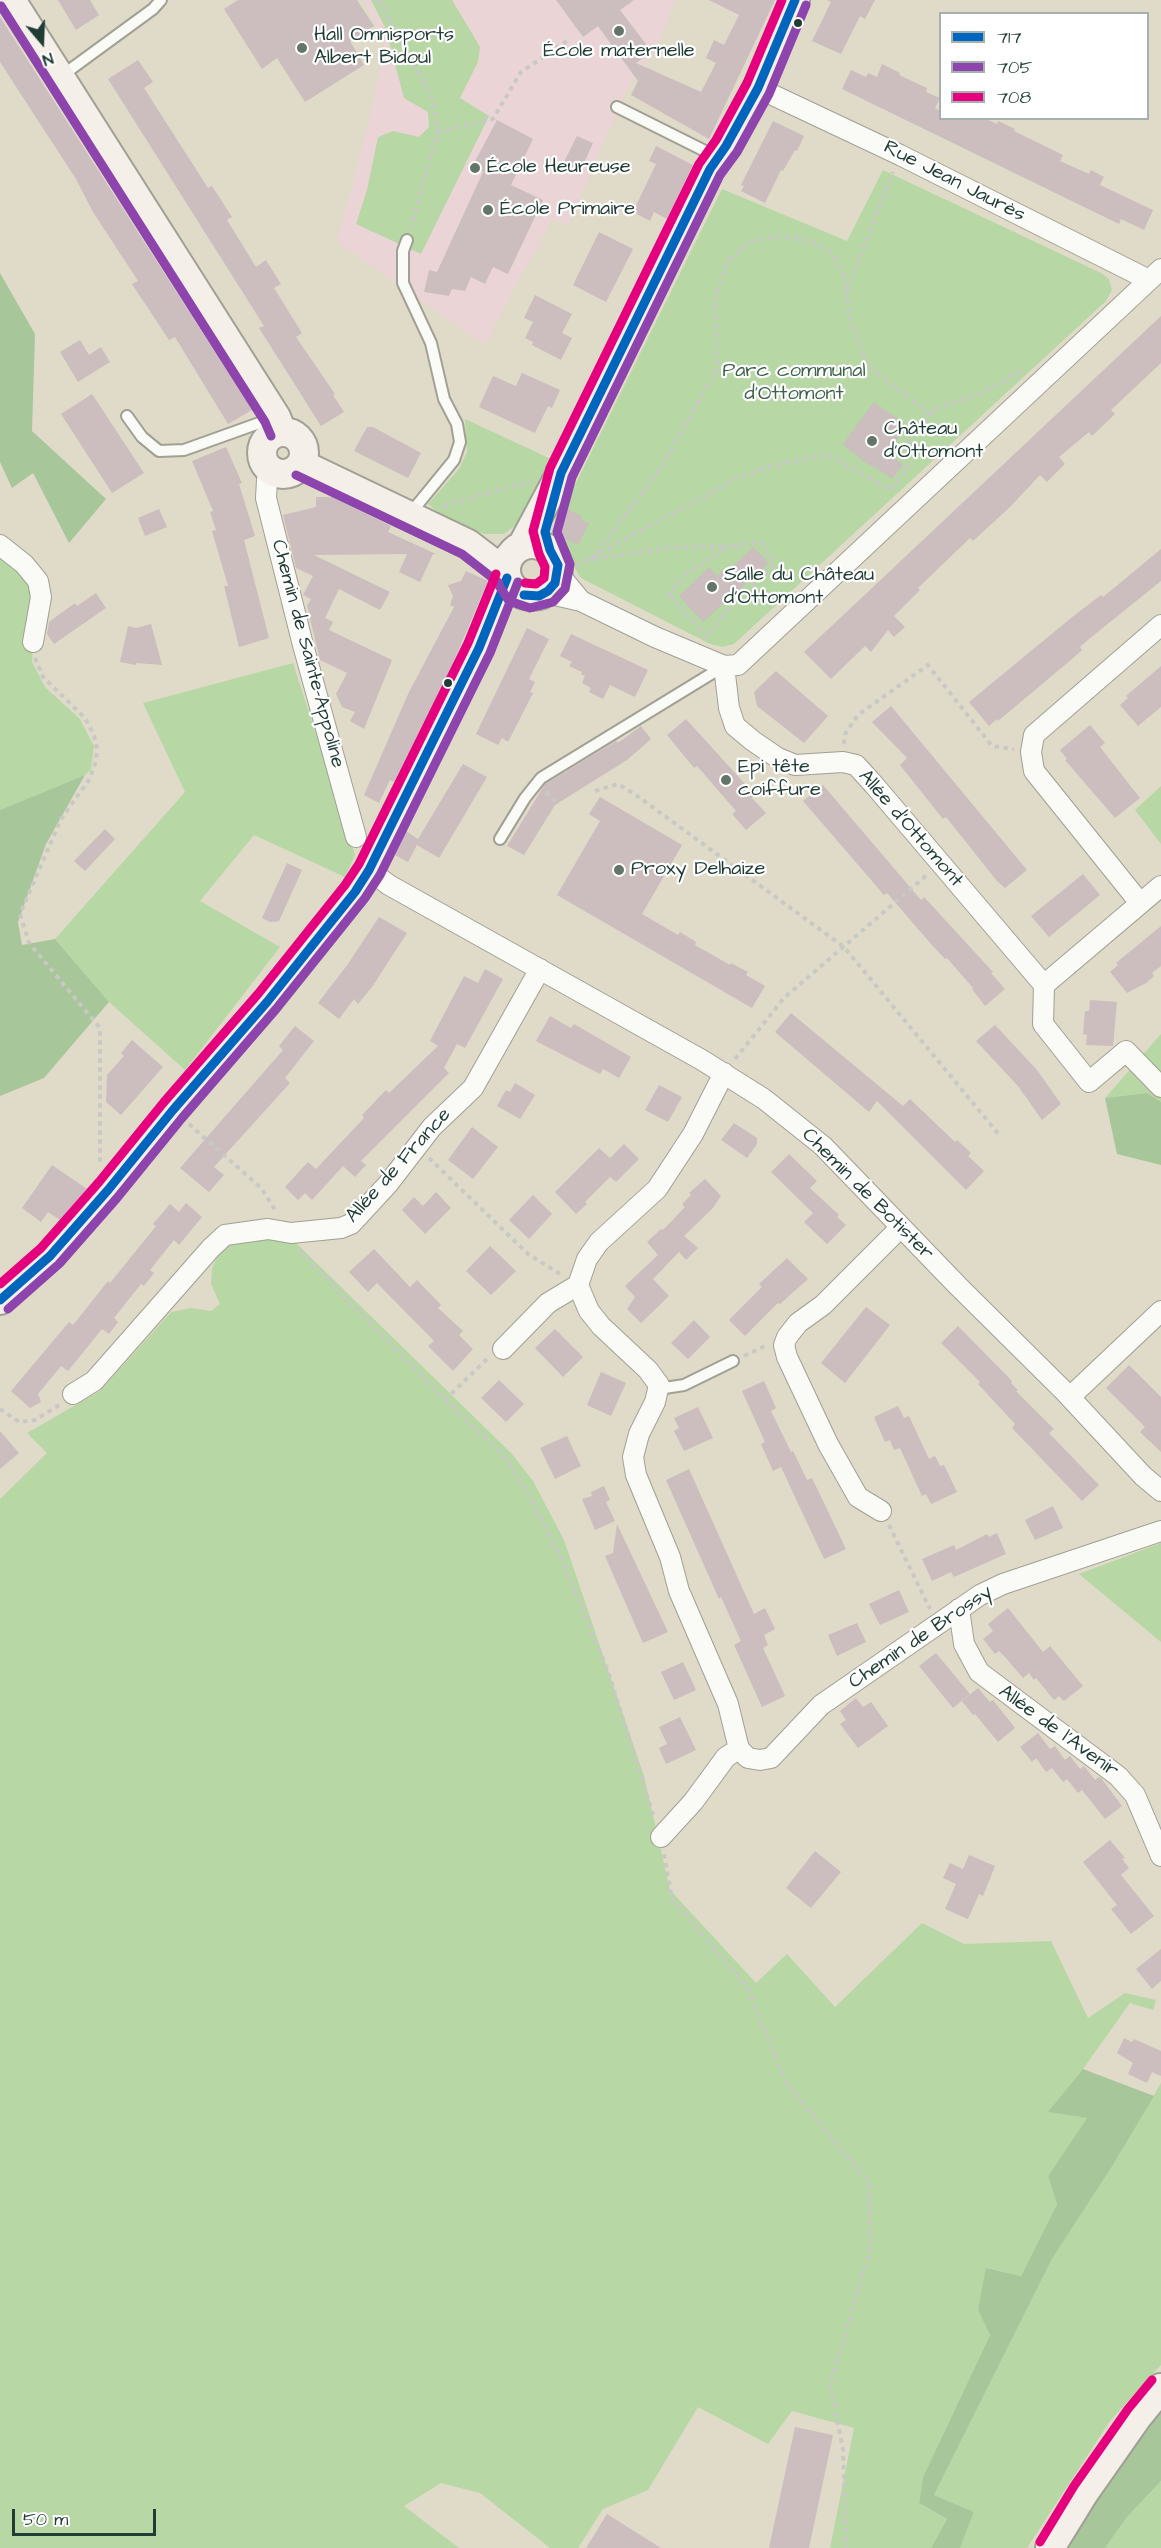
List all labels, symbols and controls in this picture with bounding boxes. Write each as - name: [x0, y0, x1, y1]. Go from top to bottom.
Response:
- north arrow: [12, 12, 72, 72]
- legend: [939, 12, 1149, 120]
- unlabelled marker: [792, 17, 804, 29]
- place label: Hall Omnisports Albert Bidoul: [314, 24, 454, 71]
- marker: École maternelle: [612, 24, 626, 38]
- text: 717: [997, 25, 1021, 50]
- place label: École maternelle: [543, 40, 695, 64]
- marker: Hall Omnisports Albert Bidoul: [295, 41, 309, 55]
- text: N: [40, 47, 56, 71]
- text: 705: [997, 55, 1032, 80]
- text: 708: [997, 85, 1031, 110]
- street label: Rue Jean Jaurès: [879, 136, 1029, 228]
- place label: École Heureuse: [487, 156, 631, 180]
- marker: École Heureuse: [468, 161, 482, 175]
- place label: École Primaire: [500, 198, 635, 222]
- marker: École Primaire: [481, 203, 495, 217]
- park label: Parc communal d'Ottomont: [722, 360, 866, 407]
- place label: Château d'Ottomont: [884, 418, 983, 465]
- marker: Château d'Ottomont: [865, 434, 879, 448]
- street label: Chemin de Sainte-Appoline: [265, 537, 349, 771]
- place label: Salle du Château d'Ottomont: [724, 564, 874, 611]
- marker: Salle du Château d'Ottomont: [705, 580, 719, 594]
- unlabelled marker: [442, 677, 454, 689]
- place label: Epi tête coiffure: [738, 756, 821, 803]
- street label: Allée d'Ottomont: [852, 765, 968, 893]
- marker: Epi tête coiffure: [719, 773, 733, 787]
- place label: Proxy Delhaize: [631, 858, 765, 882]
- marker: Proxy Delhaize: [612, 863, 626, 877]
- street label: Allée de France: [341, 1104, 457, 1228]
- street label: Chemin de Botister: [796, 1124, 938, 1266]
- street label: Chemin de Brossy: [845, 1581, 997, 1695]
- street label: Allée de l'Avenir: [993, 1680, 1123, 1784]
- scale bar: [15, 2497, 159, 2535]
- text: 50 m: [23, 2507, 68, 2532]

